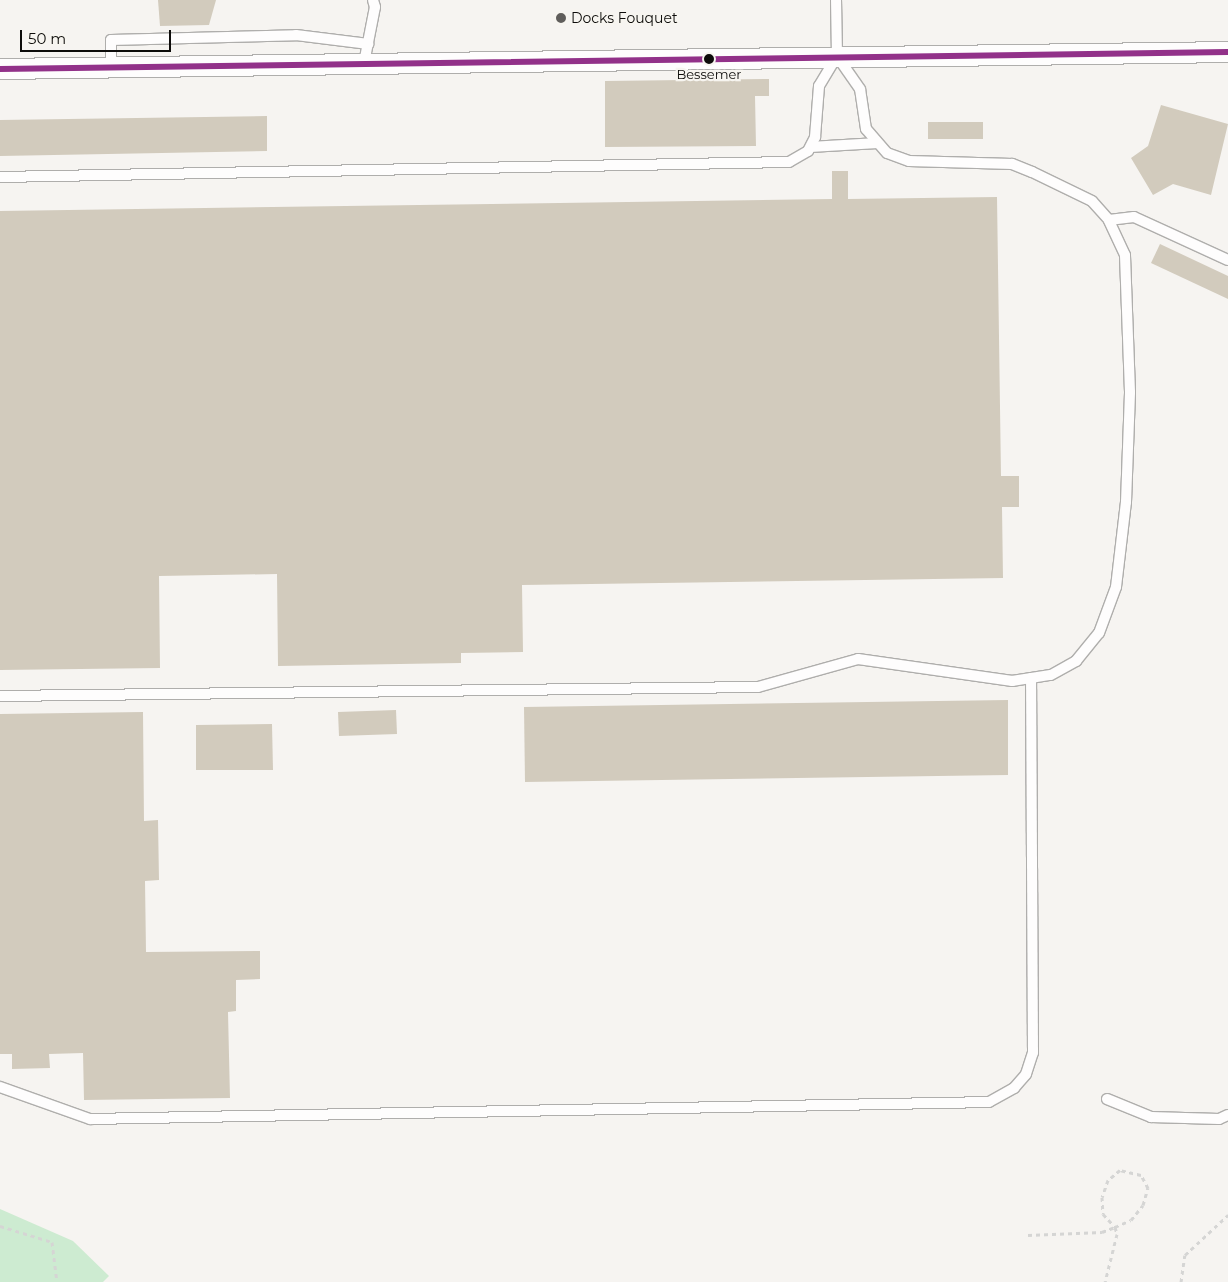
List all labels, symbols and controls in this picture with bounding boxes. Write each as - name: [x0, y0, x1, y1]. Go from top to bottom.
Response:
- place label: Docks Fouquet: [571, 10, 678, 26]
- marker: Docks Fouquet: [555, 12, 567, 24]
- scale bar: [22, 20, 174, 52]
- text: 50 m: [28, 29, 66, 48]
- marker: Bessemer: [704, 54, 714, 64]
- place label: Bessemer: [676, 66, 742, 82]

